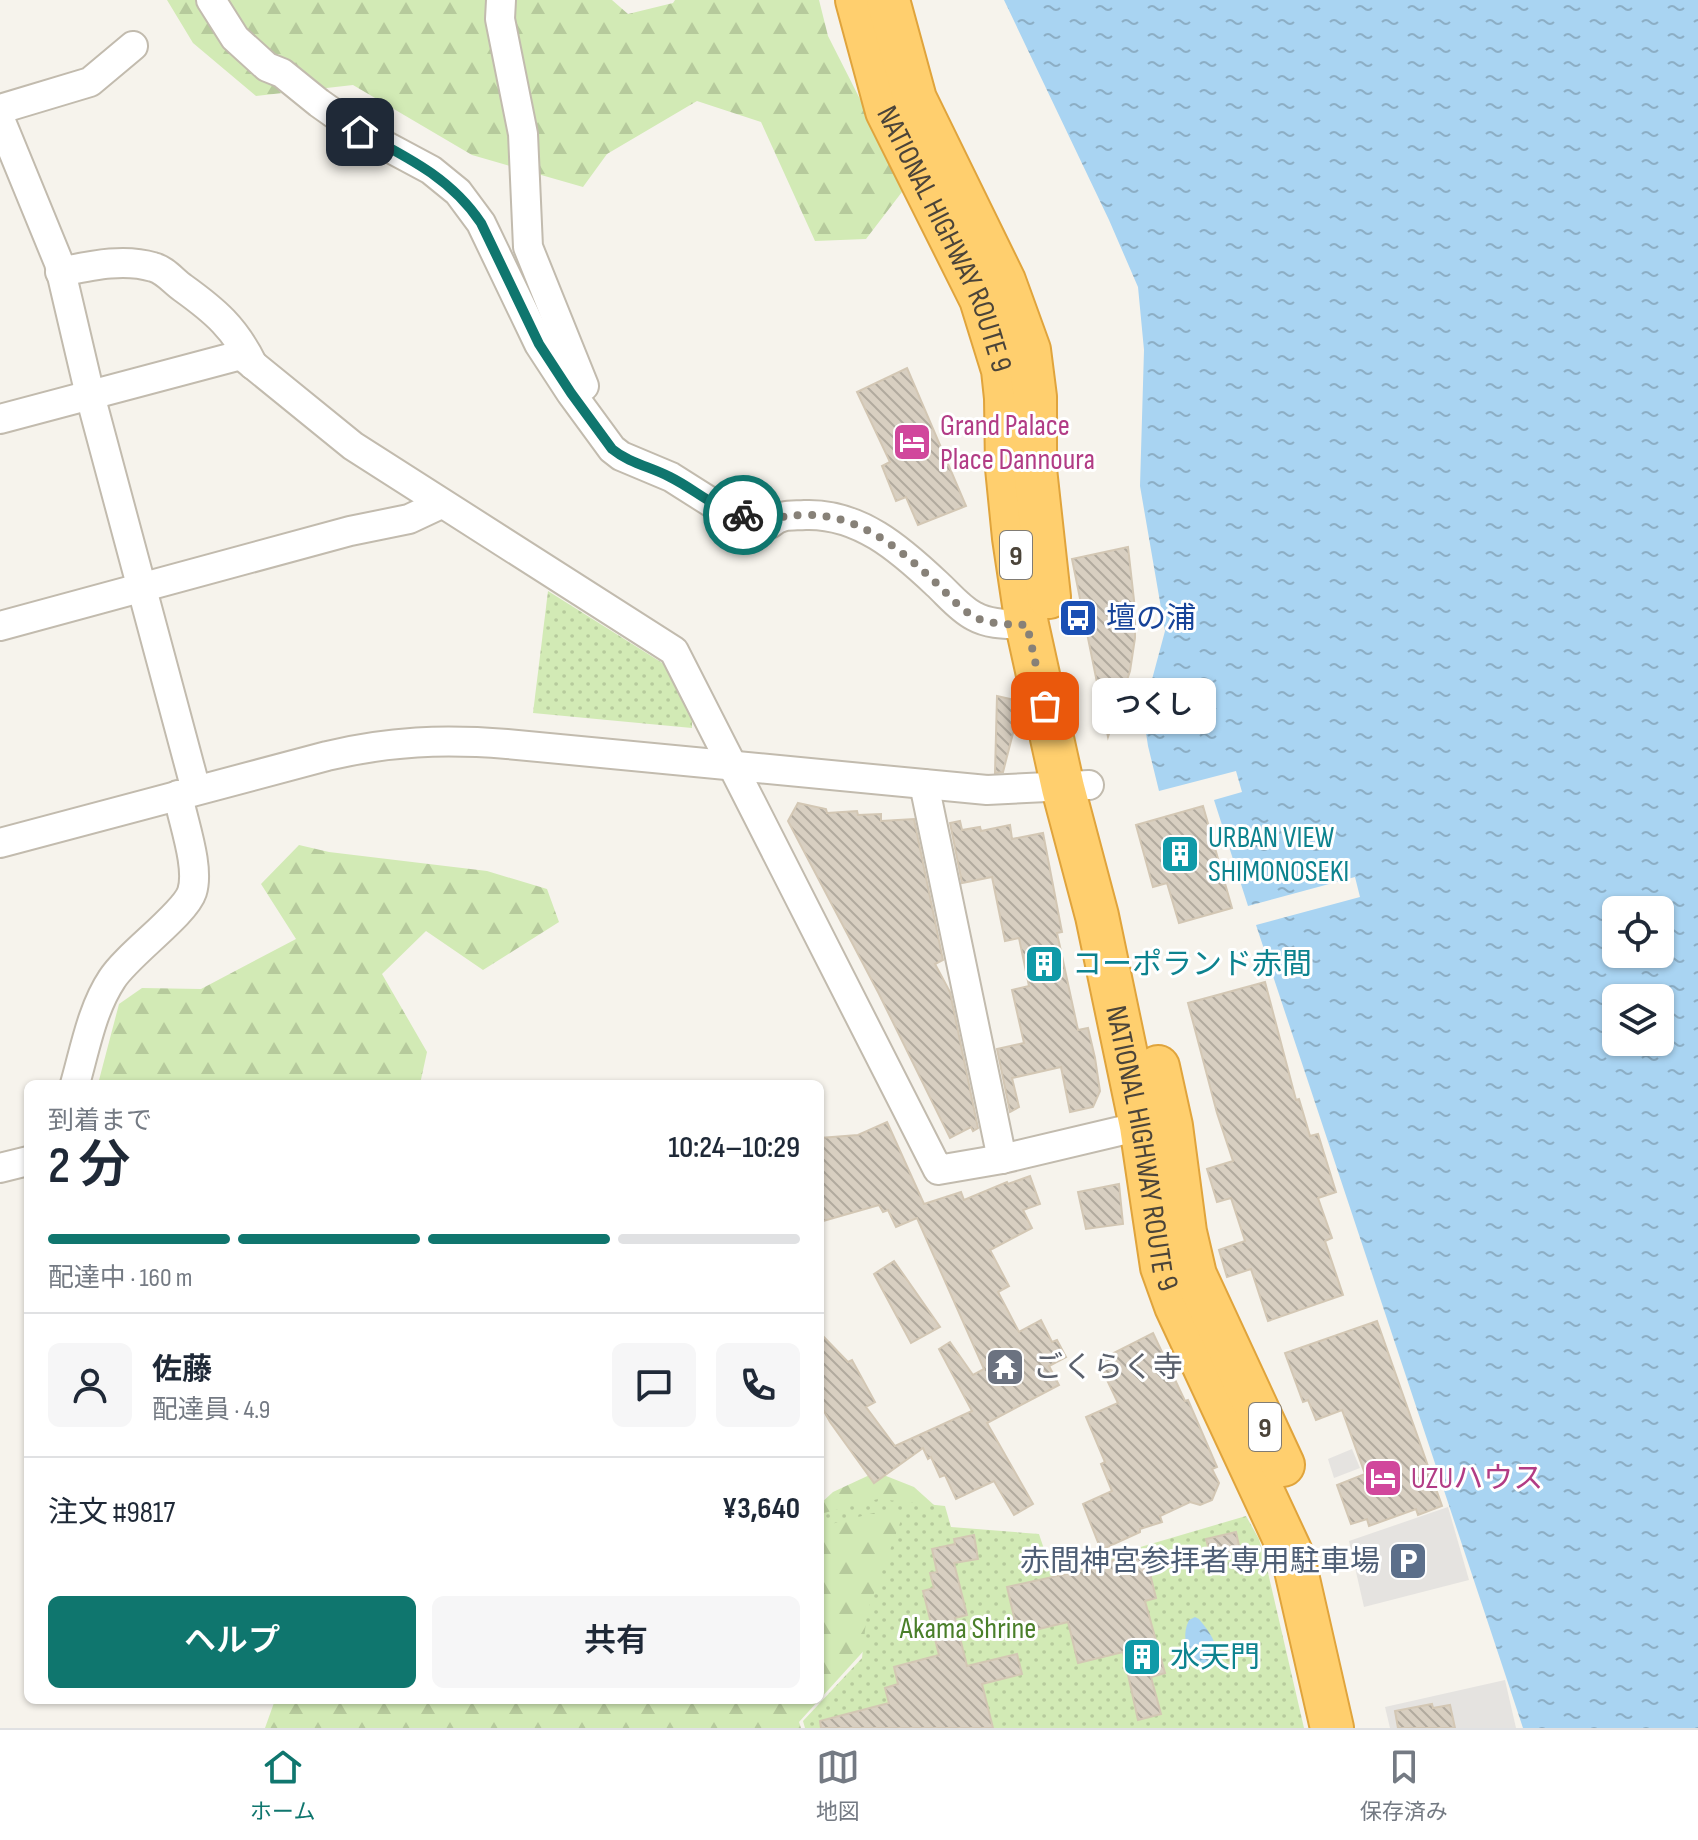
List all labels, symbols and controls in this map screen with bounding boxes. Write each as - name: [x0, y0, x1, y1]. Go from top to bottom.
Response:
- pin: [326, 98, 394, 166]
- street label: NATIONAL HIGHWAY ROUTE 9: [868, 100, 1020, 377]
- icon: home: [338, 110, 382, 154]
- place label: Grand Palace Place Dannoura: [940, 408, 1095, 478]
- hotel icon: Grand Palace Place Dannoura: [891, 421, 933, 463]
- courier: [703, 475, 783, 555]
- icon: bike: [721, 493, 765, 537]
- road number: 9: [1000, 531, 1032, 579]
- bus stop icon: 壇の浦: [1057, 597, 1099, 639]
- place label: 壇の浦: [1106, 601, 1196, 637]
- pin: [1011, 672, 1079, 740]
- callout: つくし: [1093, 678, 1217, 734]
- icon: bag: [1023, 684, 1067, 728]
- text: つくし: [1115, 690, 1193, 721]
- place label: URBAN VIEW SHIMONOSEKI: [1208, 820, 1349, 890]
- building icon: URBAN VIEW SHIMONOSEKI: [1159, 833, 1201, 875]
- map controls: [1602, 896, 1674, 1056]
- button: locate: [1602, 896, 1674, 968]
- building icon: コーポランド赤間: [1023, 943, 1065, 985]
- place label: コーポランド赤間: [1072, 947, 1312, 983]
- button: layers: [1602, 984, 1674, 1056]
- street label: NATIONAL HIGHWAY ROUTE 9: [1097, 1003, 1186, 1296]
- text: 到着まで: [48, 1106, 152, 1137]
- text: 10:24–10:29: [668, 1130, 800, 1166]
- text: 2 分: [48, 1135, 130, 1198]
- text: 配達中 · 160 m: [48, 1263, 192, 1294]
- button: person: [48, 1343, 132, 1427]
- button: chat: [612, 1343, 696, 1427]
- button: phone: [716, 1343, 800, 1427]
- temple icon: ごくらく寺: [984, 1346, 1026, 1388]
- place label: ごくらく寺: [1033, 1350, 1183, 1386]
- text: 佐藤: [152, 1352, 212, 1388]
- text: 配達員 · 4.9: [152, 1395, 270, 1426]
- road number: 9: [1249, 1403, 1281, 1451]
- hotel icon: UZUハウス: [1362, 1457, 1404, 1499]
- place label: UZUハウス: [1411, 1461, 1543, 1497]
- text: ¥3,640: [722, 1491, 800, 1527]
- text: 注文 #9817: [48, 1495, 175, 1531]
- parking icon: 赤間神宮参拝者専用駐車場: [1387, 1540, 1429, 1582]
- place label: 赤間神宮参拝者専用駐車場: [1020, 1544, 1380, 1580]
- button: ヘルプ: [48, 1596, 416, 1688]
- button: 共有: [432, 1596, 800, 1688]
- park label: Akama Shrine: [899, 1611, 1036, 1647]
- building icon: 水天門: [1121, 1636, 1163, 1678]
- place label: 水天門: [1170, 1640, 1260, 1676]
- tab: ホーム: [250, 1745, 315, 1826]
- tab: 地図: [816, 1745, 860, 1826]
- tab: 保存済み: [1360, 1745, 1448, 1826]

